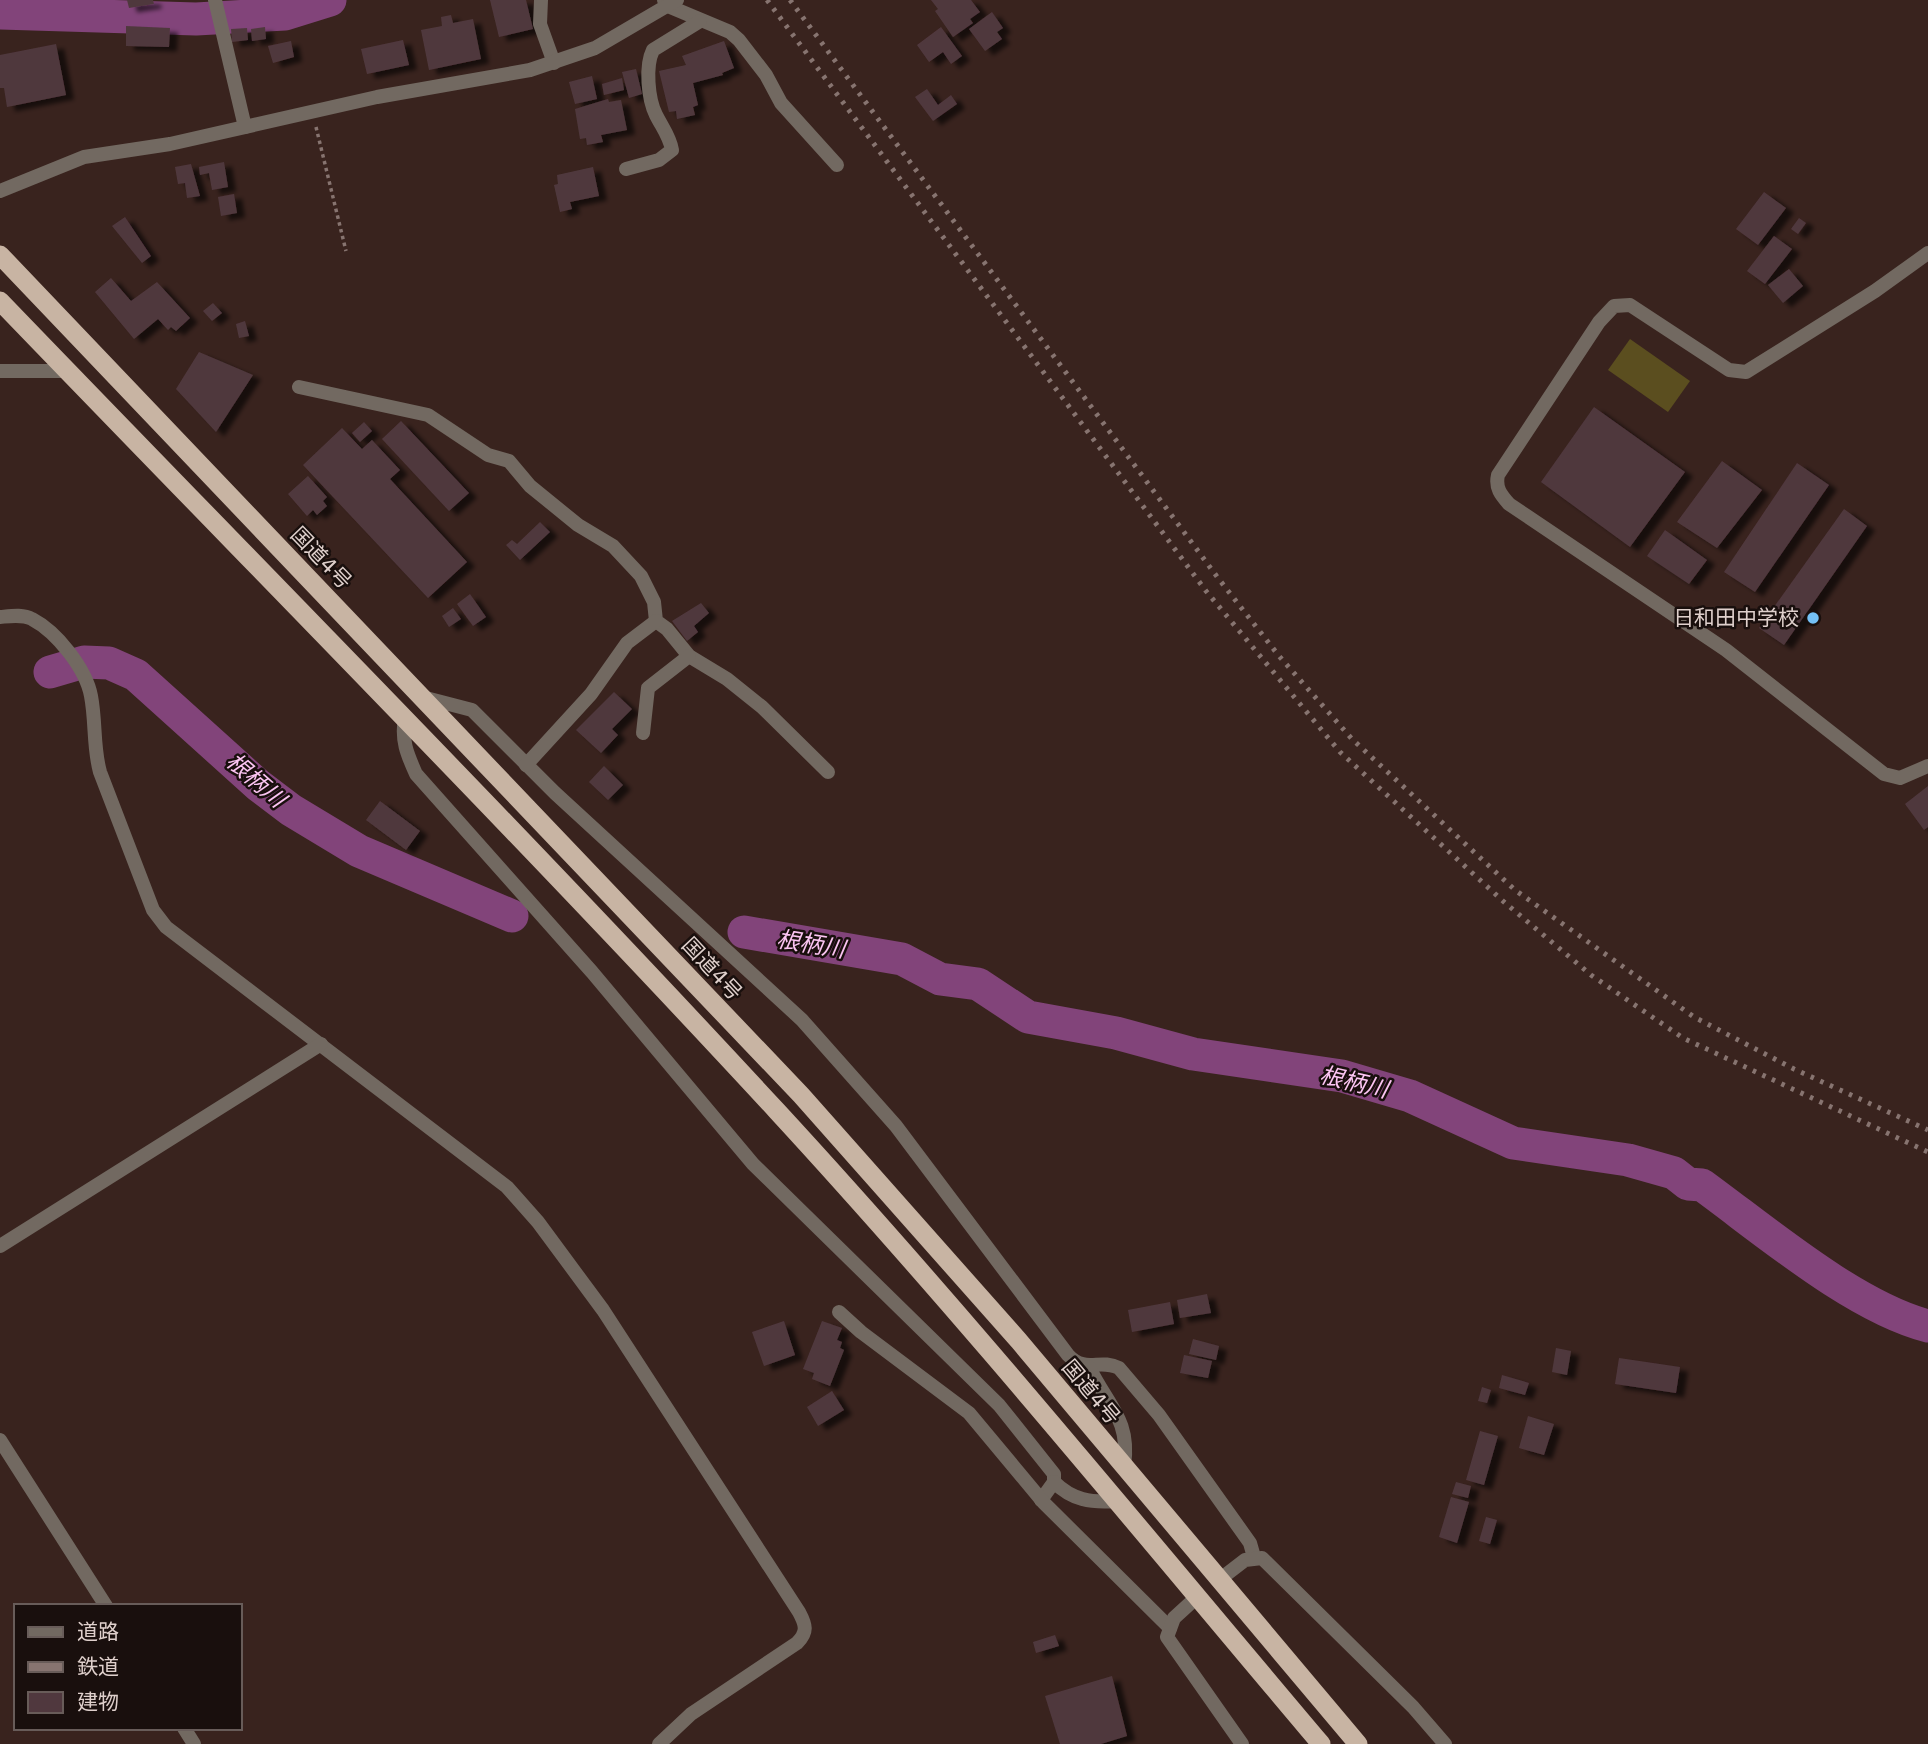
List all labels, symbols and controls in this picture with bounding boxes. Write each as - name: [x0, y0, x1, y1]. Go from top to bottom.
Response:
- street label: 国道4号: [286, 522, 356, 594]
- place label: 日和田中学校: [1673, 606, 1799, 630]
- marker: 日和田中学校: [1805, 610, 1821, 626]
- water label: 根柄川: [221, 748, 293, 814]
- water label: 根柄川: [775, 926, 850, 963]
- street label: 国道4号: [677, 933, 747, 1005]
- water label: 根柄川: [1317, 1062, 1393, 1103]
- street label: 国道4号: [1057, 1355, 1125, 1429]
- legend: [14, 1604, 242, 1730]
- text: 道路: [77, 1620, 119, 1644]
- text: 鉄道: [77, 1655, 119, 1679]
- text: 建物: [77, 1690, 119, 1714]

